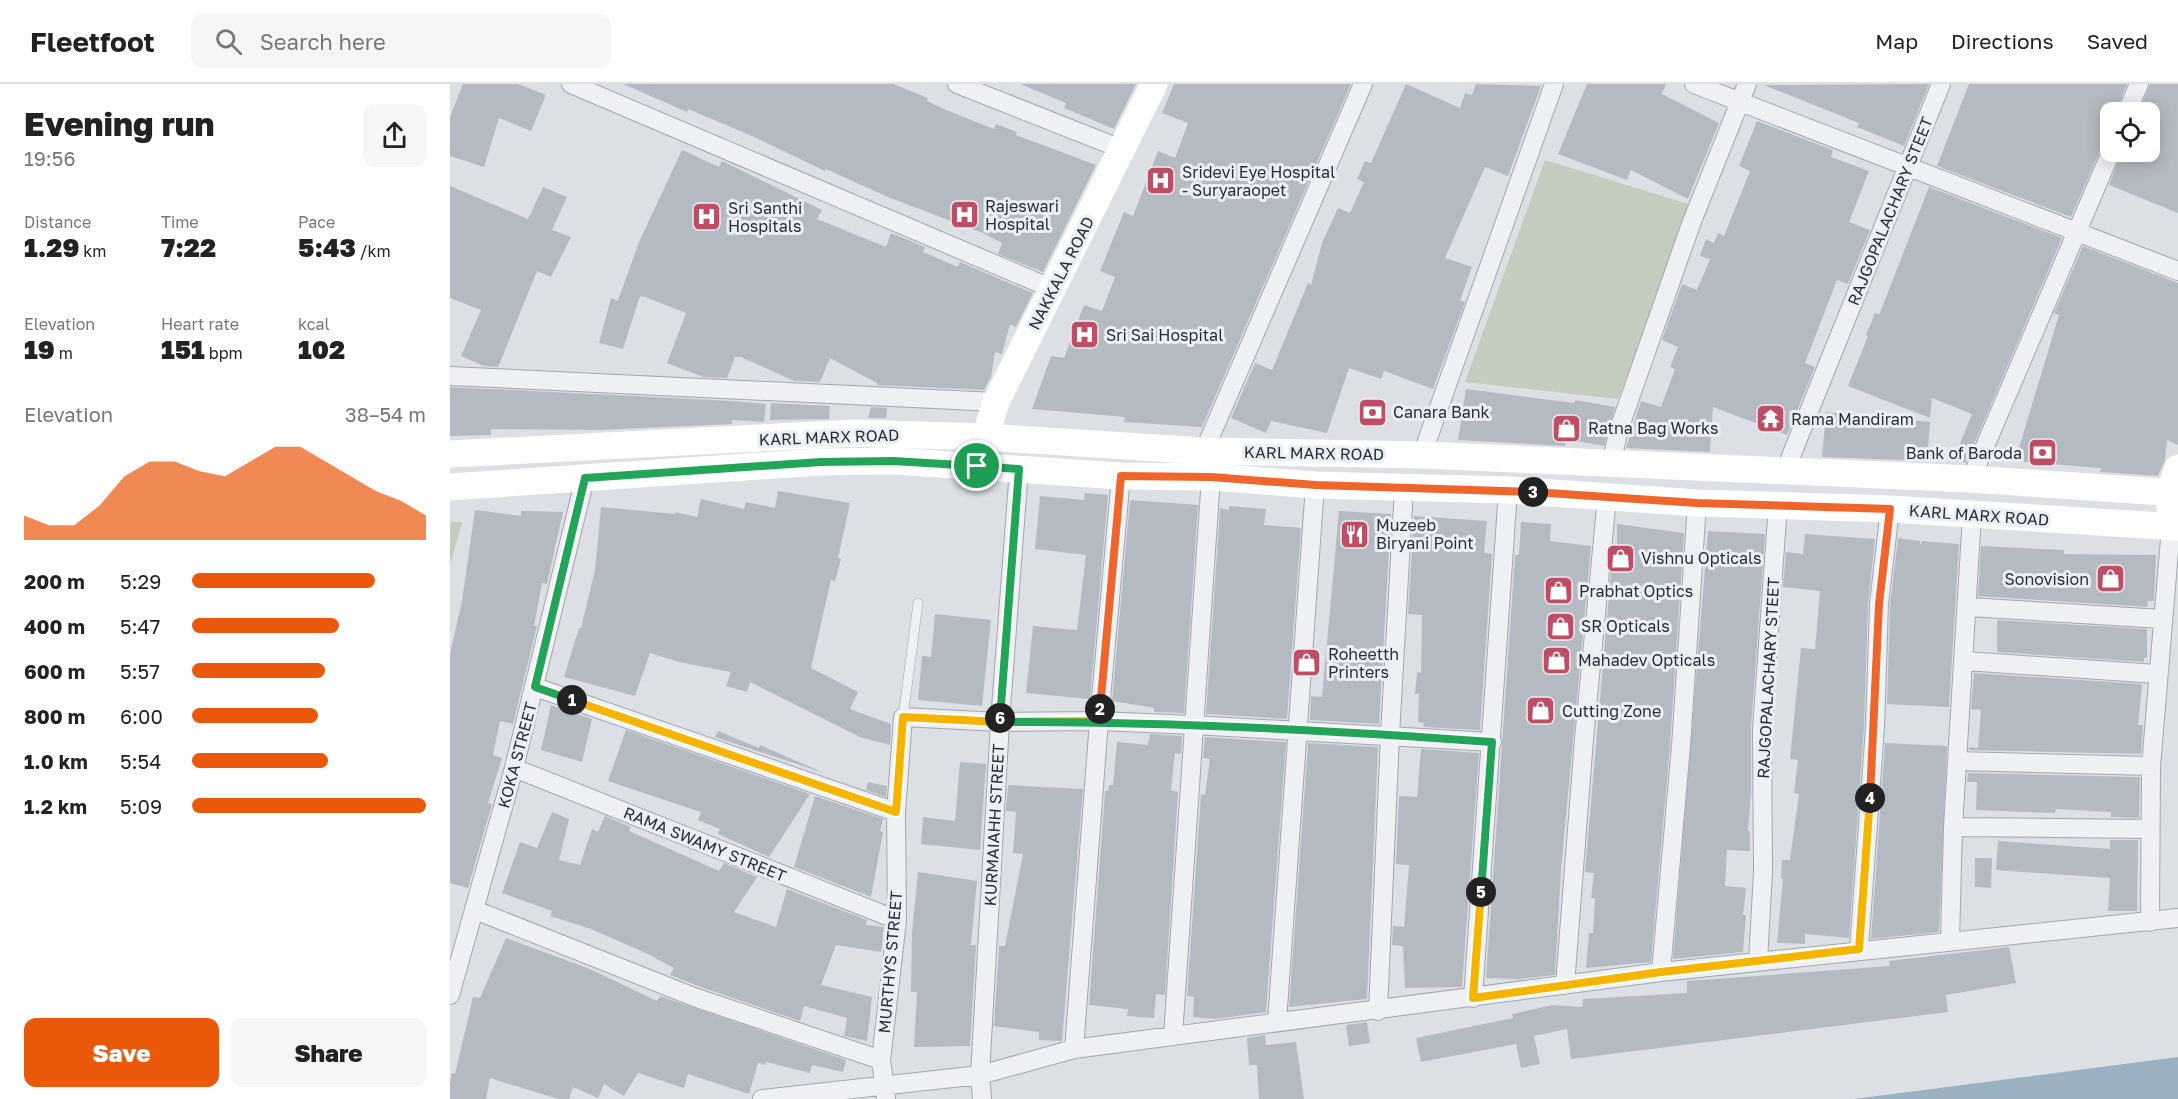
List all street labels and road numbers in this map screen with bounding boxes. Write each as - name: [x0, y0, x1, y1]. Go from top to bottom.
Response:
- street label: RAJGOPALACHARY STEET: [1843, 114, 1937, 308]
- street label: NAKKALA ROAD: [1024, 213, 1098, 333]
- street label: KARL MARX ROAD: [759, 425, 899, 449]
- street label: KARL MARX ROAD: [1244, 442, 1384, 464]
- street label: KARL MARX ROAD: [1908, 500, 2050, 530]
- street label: RAJGOPALACHARY STEET: [1753, 577, 1783, 779]
- street label: KOKA STREET: [493, 700, 541, 810]
- street label: KURMAIAHH STREET: [980, 743, 1008, 907]
- street label: RAMA SWAMY STREET: [621, 802, 789, 886]
- street label: MURTHYS STREET: [874, 890, 906, 1034]

